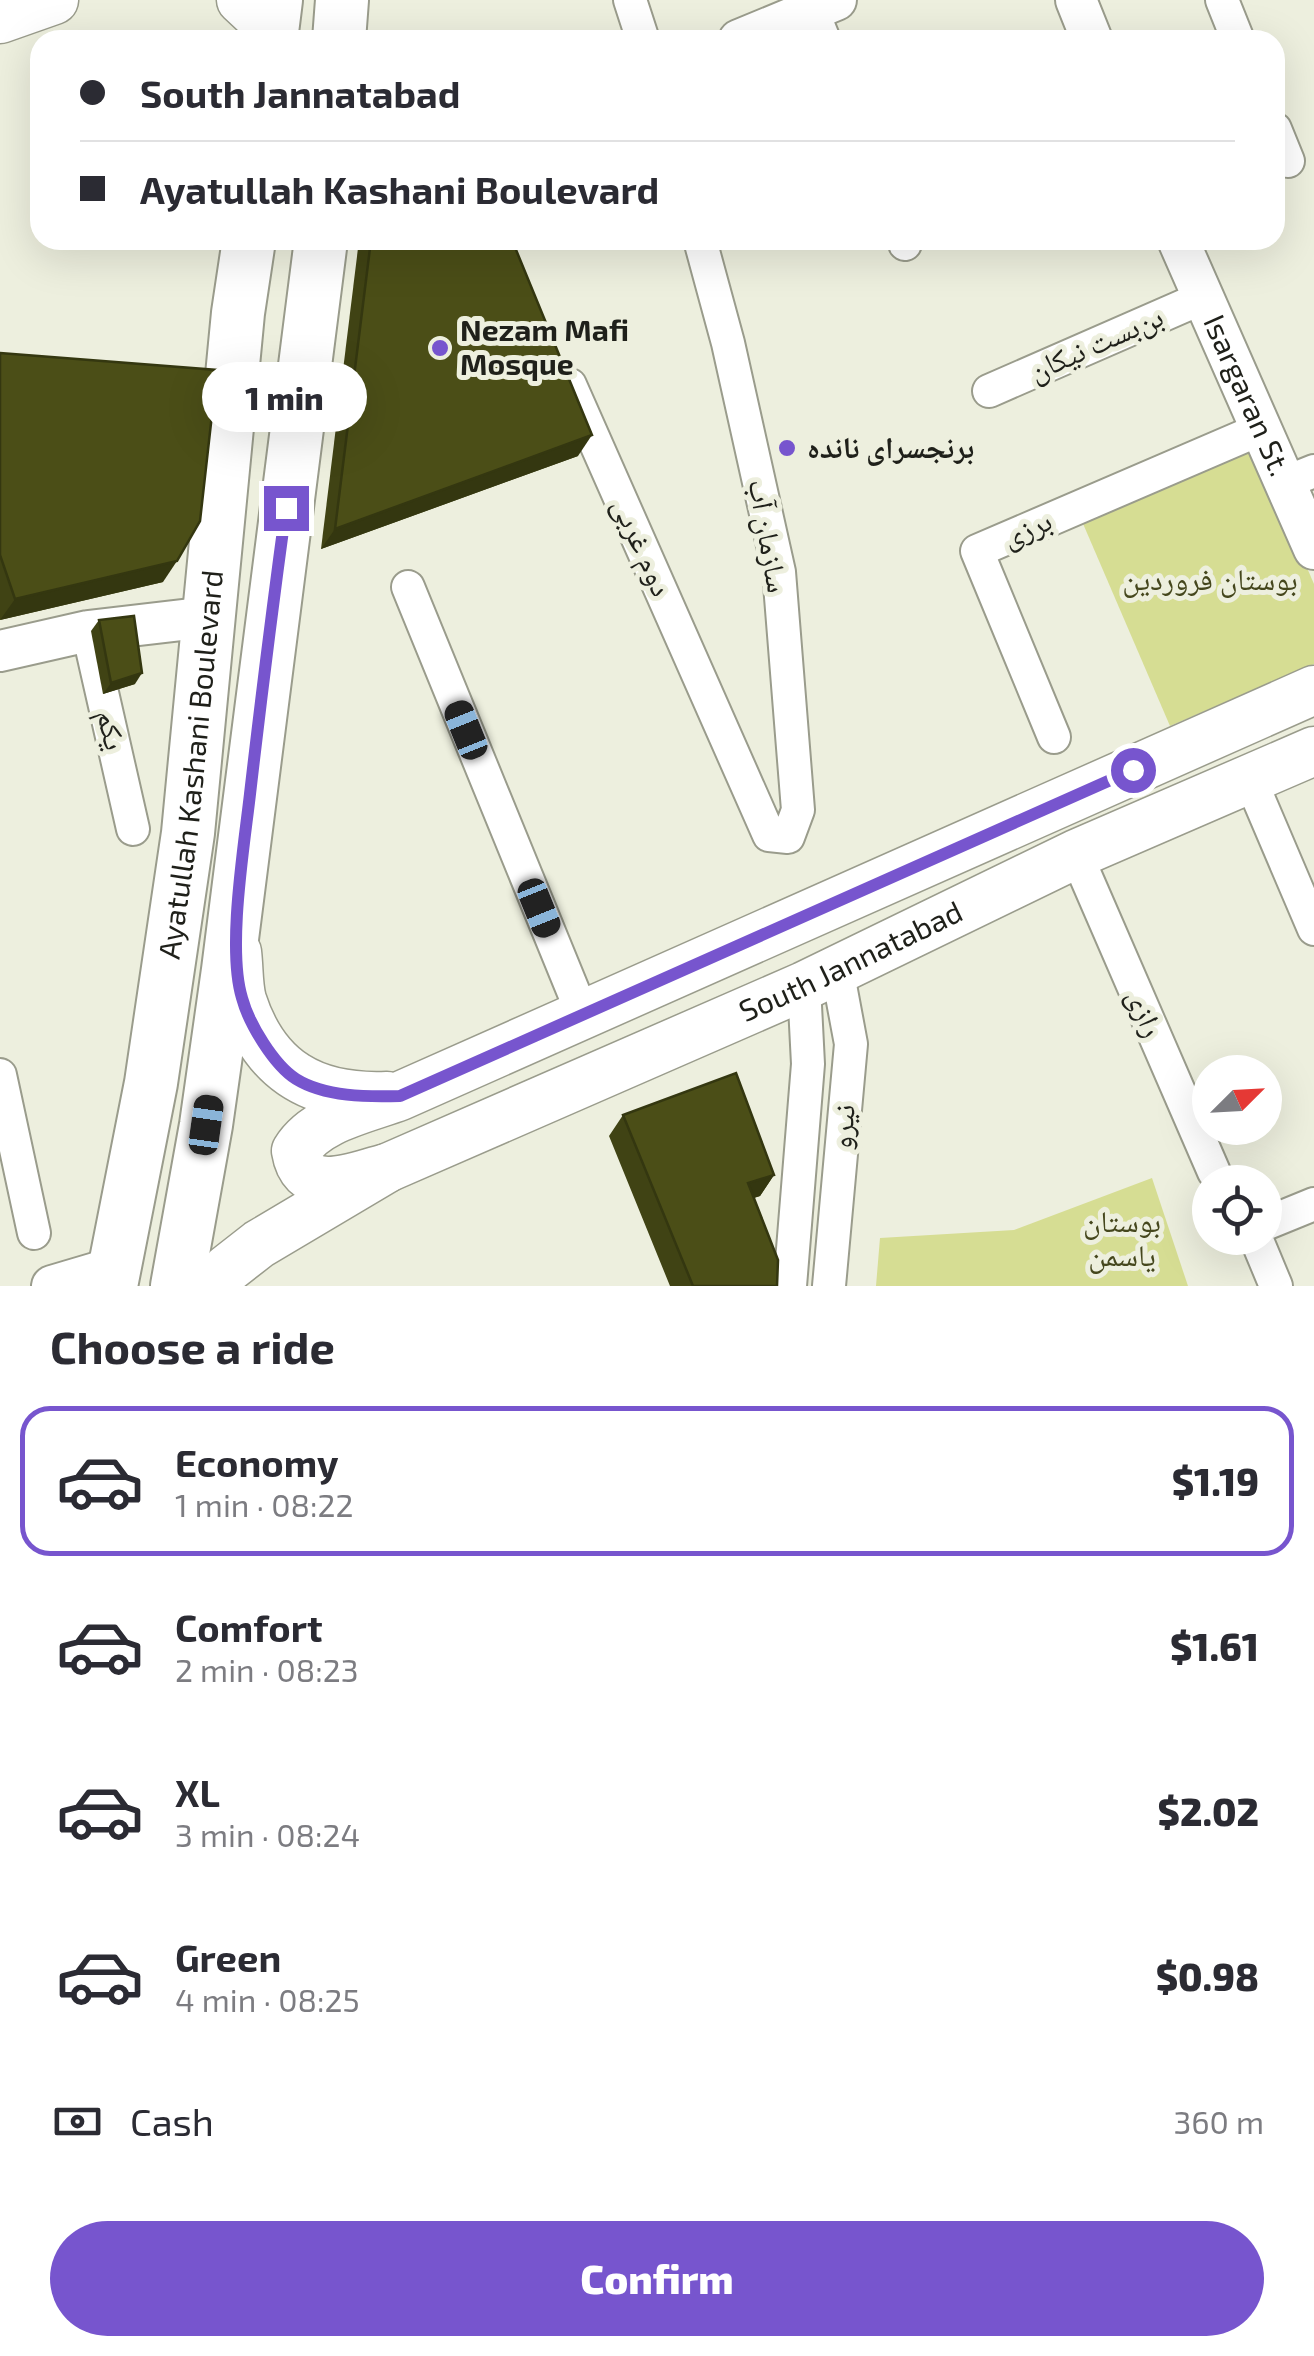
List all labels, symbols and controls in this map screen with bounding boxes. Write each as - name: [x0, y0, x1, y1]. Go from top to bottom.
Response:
- text: South Jannatabad: [140, 70, 460, 116]
- text: Ayatullah Kashani Boulevard: [140, 166, 659, 212]
- street label: بن‌بست نیکان: [1022, 297, 1169, 390]
- street label: Isargaran St.: [1197, 309, 1299, 481]
- place label: Nezam Mafi Mosque: [460, 311, 629, 381]
- marker: Nezam Mafi Mosque: [429, 337, 451, 359]
- callout: 1 min: [204, 363, 368, 433]
- text: 1 min: [245, 378, 324, 416]
- place label: برنجسرای نانده: [807, 428, 974, 466]
- marker: برنجسرای نانده: [776, 437, 798, 459]
- street label: سازمان آب: [740, 476, 798, 596]
- route end: [264, 486, 309, 531]
- street label: دوم غربی: [604, 491, 681, 602]
- street label: برزی: [996, 501, 1057, 555]
- park label: بوستان فروردین: [1122, 560, 1298, 598]
- street label: Ayatullah Kashani Boulevard: [150, 568, 229, 961]
- car: [441, 697, 491, 763]
- street label: یکم: [87, 706, 135, 754]
- route start: [1111, 748, 1156, 793]
- car: [514, 875, 564, 941]
- street label: South Jannatabad: [733, 892, 968, 1028]
- street label: رازی: [1119, 983, 1173, 1043]
- north arrow: [1192, 1055, 1282, 1145]
- map controls: [1192, 1055, 1282, 1255]
- car: [187, 1093, 225, 1157]
- street label: نیرو: [821, 1103, 861, 1151]
- button: locate: [1192, 1165, 1282, 1255]
- park label: بوستان یاسمن: [1083, 1202, 1161, 1274]
- text: Choose a ride: [50, 1319, 335, 1373]
- icon: car: [55, 1436, 145, 1526]
- text: Economy: [175, 1439, 339, 1485]
- text: $1.19: [1172, 1458, 1259, 1504]
- text: 1 min · 08:22: [175, 1485, 354, 1523]
- icon: car: [55, 1601, 145, 1691]
- text: Comfort: [175, 1604, 323, 1650]
- text: $1.61: [1170, 1623, 1259, 1669]
- text: 2 min · 08:23: [175, 1650, 359, 1688]
- icon: car: [55, 1766, 145, 1856]
- text: XL: [175, 1769, 220, 1815]
- text: $2.02: [1158, 1788, 1259, 1834]
- text: 3 min · 08:24: [175, 1815, 360, 1853]
- icon: car: [55, 1931, 145, 2021]
- text: Green: [175, 1934, 281, 1980]
- text: $0.98: [1156, 1953, 1259, 1999]
- text: 4 min · 08:25: [175, 1980, 360, 2018]
- icon: cash: [50, 2094, 105, 2149]
- text: Cash: [130, 2098, 214, 2144]
- text: 360 m: [1173, 2102, 1264, 2140]
- button: Confirm: [50, 2221, 1264, 2336]

